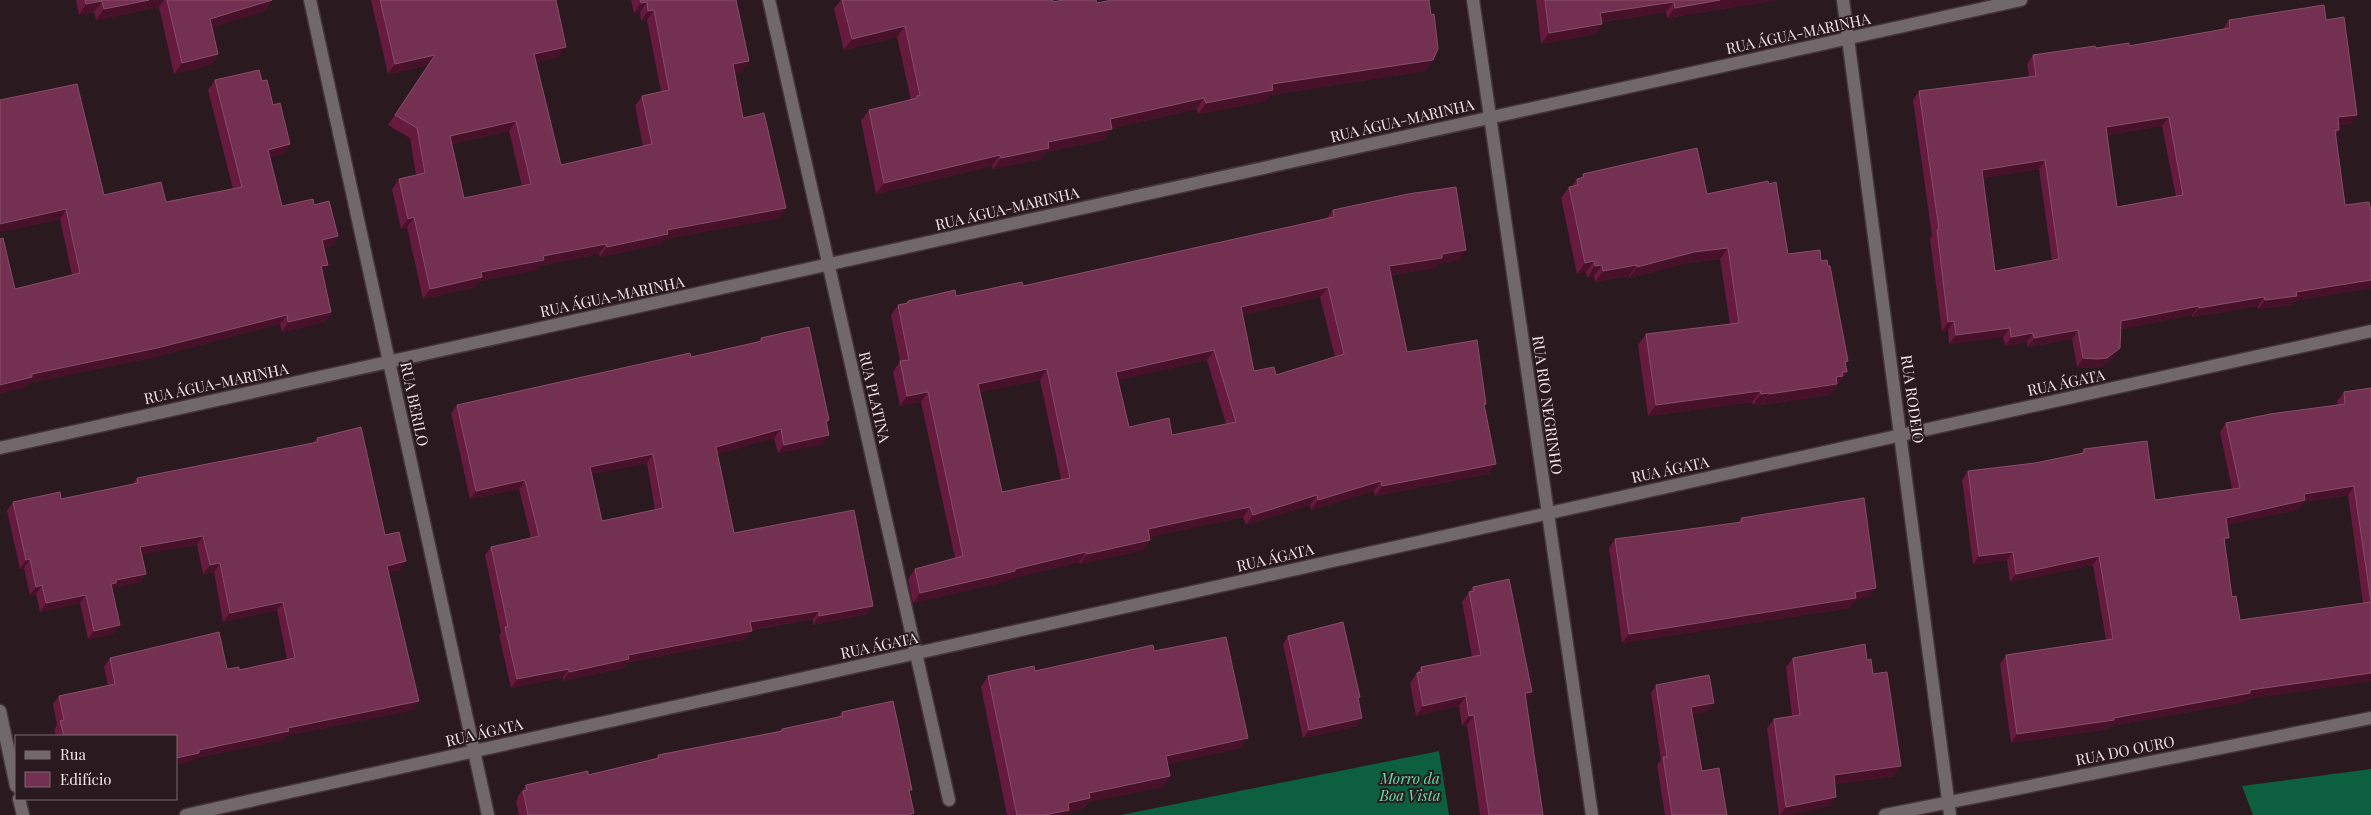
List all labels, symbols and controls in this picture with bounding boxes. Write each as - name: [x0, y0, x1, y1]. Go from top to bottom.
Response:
- street label: RUA ÁGUA-MARINHA: [1724, 8, 1873, 58]
- street label: RUA ÁGUA-MARINHA: [1328, 94, 1476, 146]
- street label: RUA ÁGUA-MARINHA: [933, 182, 1081, 234]
- street label: RUA ÁGUA-MARINHA: [538, 271, 687, 321]
- street label: RUA RIO NEGRINHO: [1528, 334, 1568, 476]
- street label: RUA PLATINA: [855, 349, 895, 445]
- street label: RUA RODEIO: [1897, 353, 1929, 445]
- street label: RUA ÁGUA-MARINHA: [142, 358, 291, 408]
- street label: RUA BERILO: [396, 360, 434, 448]
- street label: RUA ÁGATA: [2025, 364, 2107, 400]
- street label: RUA ÁGATA: [1629, 451, 1711, 487]
- street label: RUA ÁGATA: [1234, 538, 1316, 576]
- street label: RUA ÁGATA: [838, 627, 920, 663]
- street label: RUA ÁGATA: [443, 713, 525, 751]
- street label: RUA DO OURO: [2074, 731, 2176, 769]
- legend: [15, 735, 178, 800]
- text: Rua: [60, 744, 86, 764]
- park label: Morro da Boa Vista: [1378, 768, 1441, 805]
- text: Edifício: [60, 769, 112, 789]

